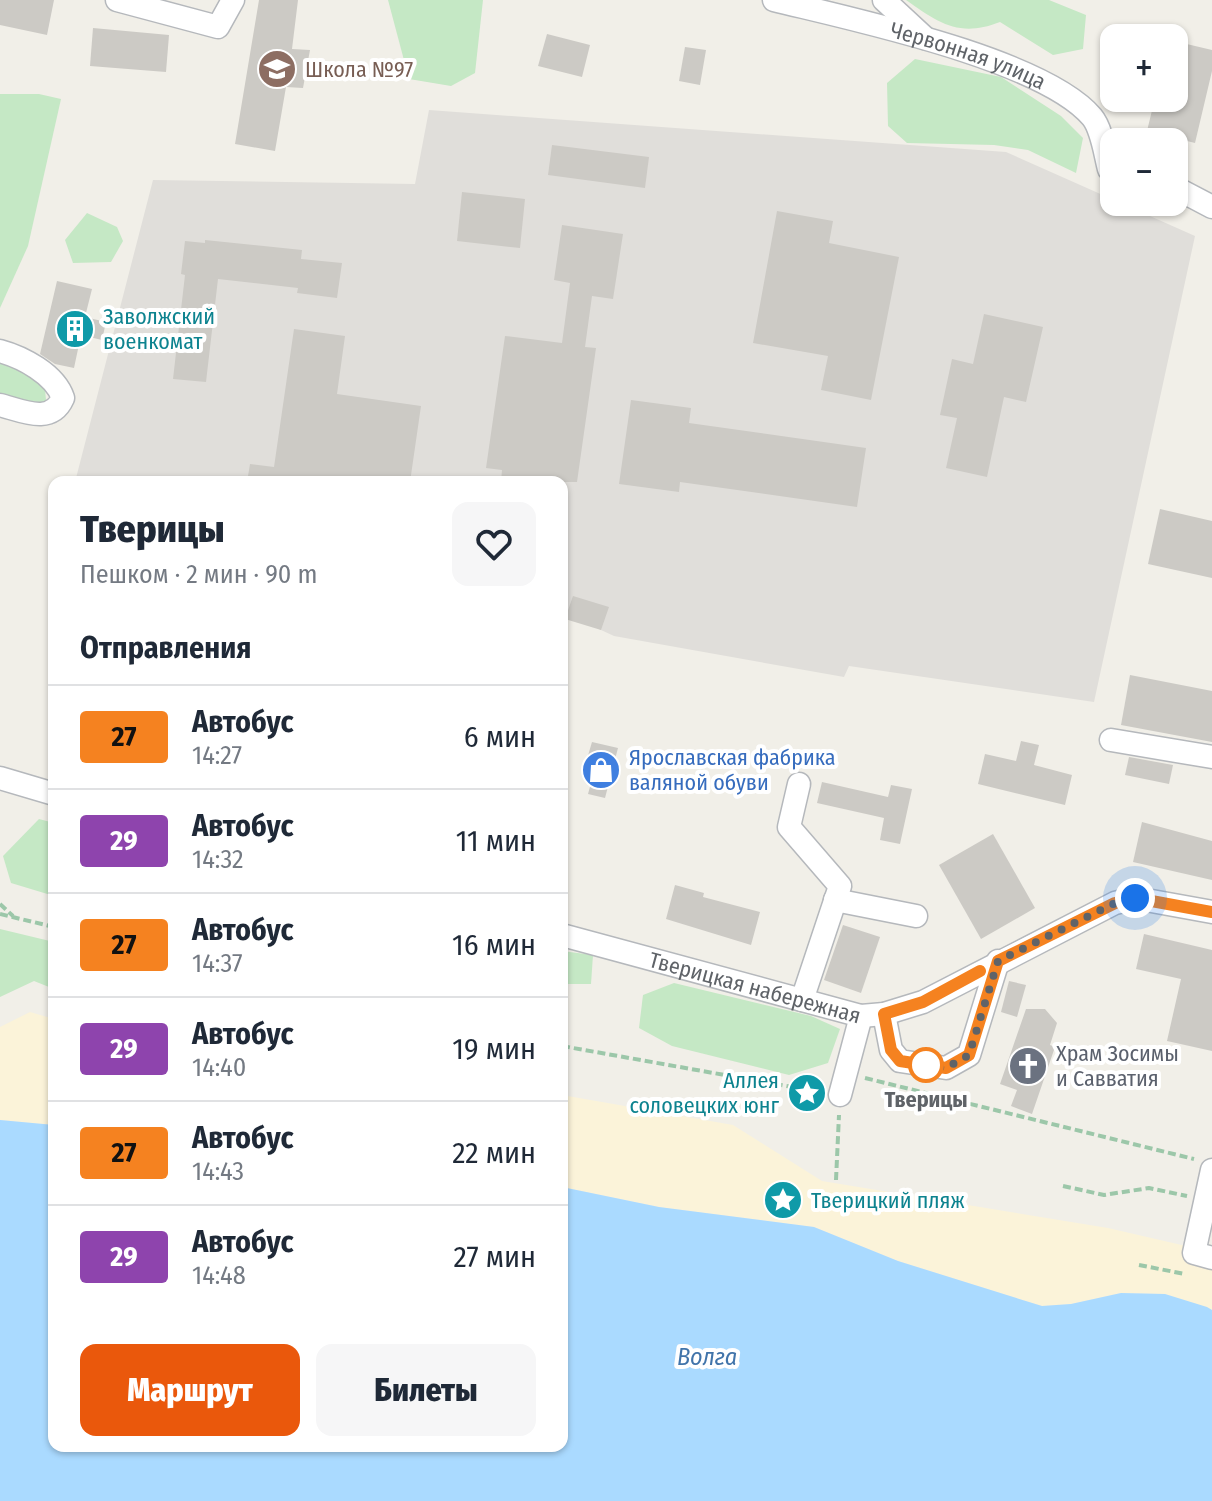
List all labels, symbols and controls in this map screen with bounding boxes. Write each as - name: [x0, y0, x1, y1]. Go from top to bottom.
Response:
- street label: Червонная улица: [887, 16, 1050, 95]
- map controls: [1100, 24, 1188, 216]
- button: +: [1100, 24, 1188, 112]
- school or university icon: Школа №97: [256, 48, 298, 90]
- place label: Школа №97: [305, 56, 413, 83]
- button: −: [1100, 128, 1188, 216]
- place label: Заволжский военкомат: [103, 303, 215, 355]
- building icon: Заволжский военкомат: [54, 308, 96, 350]
- button: heart: [452, 502, 536, 586]
- text: Тверицы: [80, 506, 225, 552]
- text: Пешком · 2 мин · 90 m: [80, 559, 318, 590]
- text: Отправления: [80, 630, 251, 666]
- text: Автобус: [192, 704, 294, 740]
- text: 6 мин: [464, 719, 536, 755]
- text: 27: [112, 720, 136, 753]
- text: 14:27: [192, 740, 242, 771]
- place label: Ярославская фабрика валяной обуви: [629, 744, 836, 796]
- shop icon: Ярославская фабрика валяной обуви: [580, 749, 622, 791]
- text: Автобус: [192, 808, 294, 844]
- text: 11 мин: [456, 823, 536, 859]
- text: 29: [110, 824, 138, 857]
- text: 14:32: [192, 844, 243, 875]
- your location: [1115, 878, 1155, 918]
- text: Автобус: [192, 912, 294, 948]
- text: 16 мин: [452, 927, 536, 963]
- text: 27: [112, 928, 136, 961]
- street label: Тверицкая набережная: [646, 946, 864, 1029]
- text: 14:37: [192, 948, 243, 979]
- text: Автобус: [192, 1016, 294, 1052]
- text: 19 мин: [452, 1031, 536, 1067]
- text: 29: [110, 1032, 138, 1065]
- place label: Храм Зосимы и Савватия: [1056, 1040, 1179, 1092]
- church icon: Храм Зосимы и Савватия: [1007, 1045, 1049, 1087]
- marker: Тверицы: [909, 1048, 943, 1082]
- text: 14:40: [192, 1052, 246, 1083]
- place label: Аллея соловецких юнг: [630, 1067, 779, 1119]
- place icon: Аллея соловецких юнг: [786, 1072, 828, 1114]
- place label: Тверицы: [884, 1086, 968, 1113]
- text: Автобус: [192, 1120, 294, 1156]
- text: 22 мин: [452, 1135, 536, 1171]
- text: 27: [112, 1136, 136, 1169]
- text: 14:43: [192, 1156, 244, 1187]
- place icon: Тверицкий пляж: [762, 1179, 804, 1221]
- place label: Тверицкий пляж: [811, 1187, 965, 1214]
- text: Автобус: [192, 1224, 294, 1260]
- text: 27 мин: [453, 1239, 536, 1275]
- text: 29: [110, 1240, 138, 1273]
- text: 14:48: [192, 1260, 246, 1291]
- water label: Волга: [677, 1343, 737, 1371]
- button: Маршрут: [80, 1344, 300, 1436]
- button: Билеты: [316, 1344, 536, 1436]

